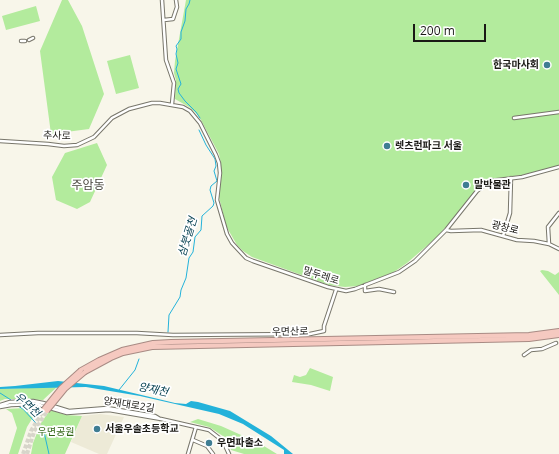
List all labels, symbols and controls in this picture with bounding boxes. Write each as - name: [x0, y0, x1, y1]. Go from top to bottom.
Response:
- scale bar: [415, 16, 488, 42]
- text: 200 m: [420, 22, 455, 39]
- place label: 한국마사회: [493, 59, 539, 71]
- marker: 한국마사회: [542, 60, 552, 70]
- street label: 추사로: [43, 130, 71, 142]
- place label: 렛츠런파크 서울: [395, 140, 462, 152]
- marker: 렛츠런파크 서울: [382, 141, 392, 151]
- district label: 주암동: [71, 179, 105, 193]
- place label: 말박물관: [474, 179, 511, 191]
- marker: 말박물관: [461, 180, 471, 190]
- water label: 삼붓골천: [176, 216, 200, 258]
- street label: 광창로: [490, 219, 520, 237]
- street label: 말두레로: [302, 265, 340, 287]
- street label: 우면산로: [271, 326, 309, 338]
- water label: 양재천: [137, 380, 169, 400]
- water label: 우면천: [11, 390, 43, 420]
- street label: 양재대로2길: [103, 395, 155, 415]
- place label: 서울우솔초등학교: [105, 423, 179, 435]
- marker: 서울우솔초등학교: [92, 424, 102, 434]
- park label: 우면공원: [38, 426, 74, 438]
- place label: 우면파출소: [217, 437, 263, 449]
- marker: 우면파출소: [204, 438, 214, 448]

